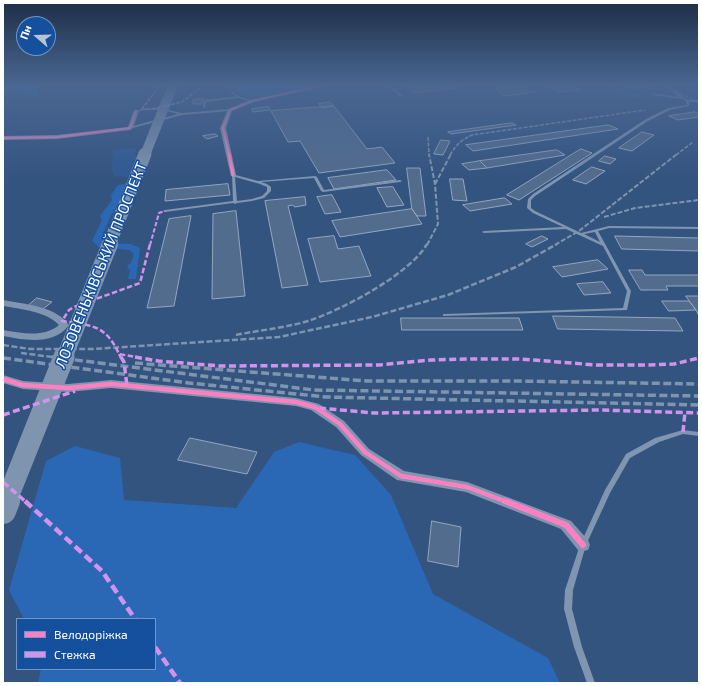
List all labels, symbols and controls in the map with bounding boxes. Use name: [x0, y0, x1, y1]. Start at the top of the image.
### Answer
north arrow: [16, 16, 56, 56]
text: Пн: [17, 23, 34, 41]
street label: ЛОЗОВЕНЬКІВСЬКИЙ ПРОСПЕКТ: [51, 159, 151, 371]
legend: [16, 618, 156, 670]
text: Велодоріжка: [54, 627, 128, 641]
text: Стежка: [54, 647, 96, 661]

